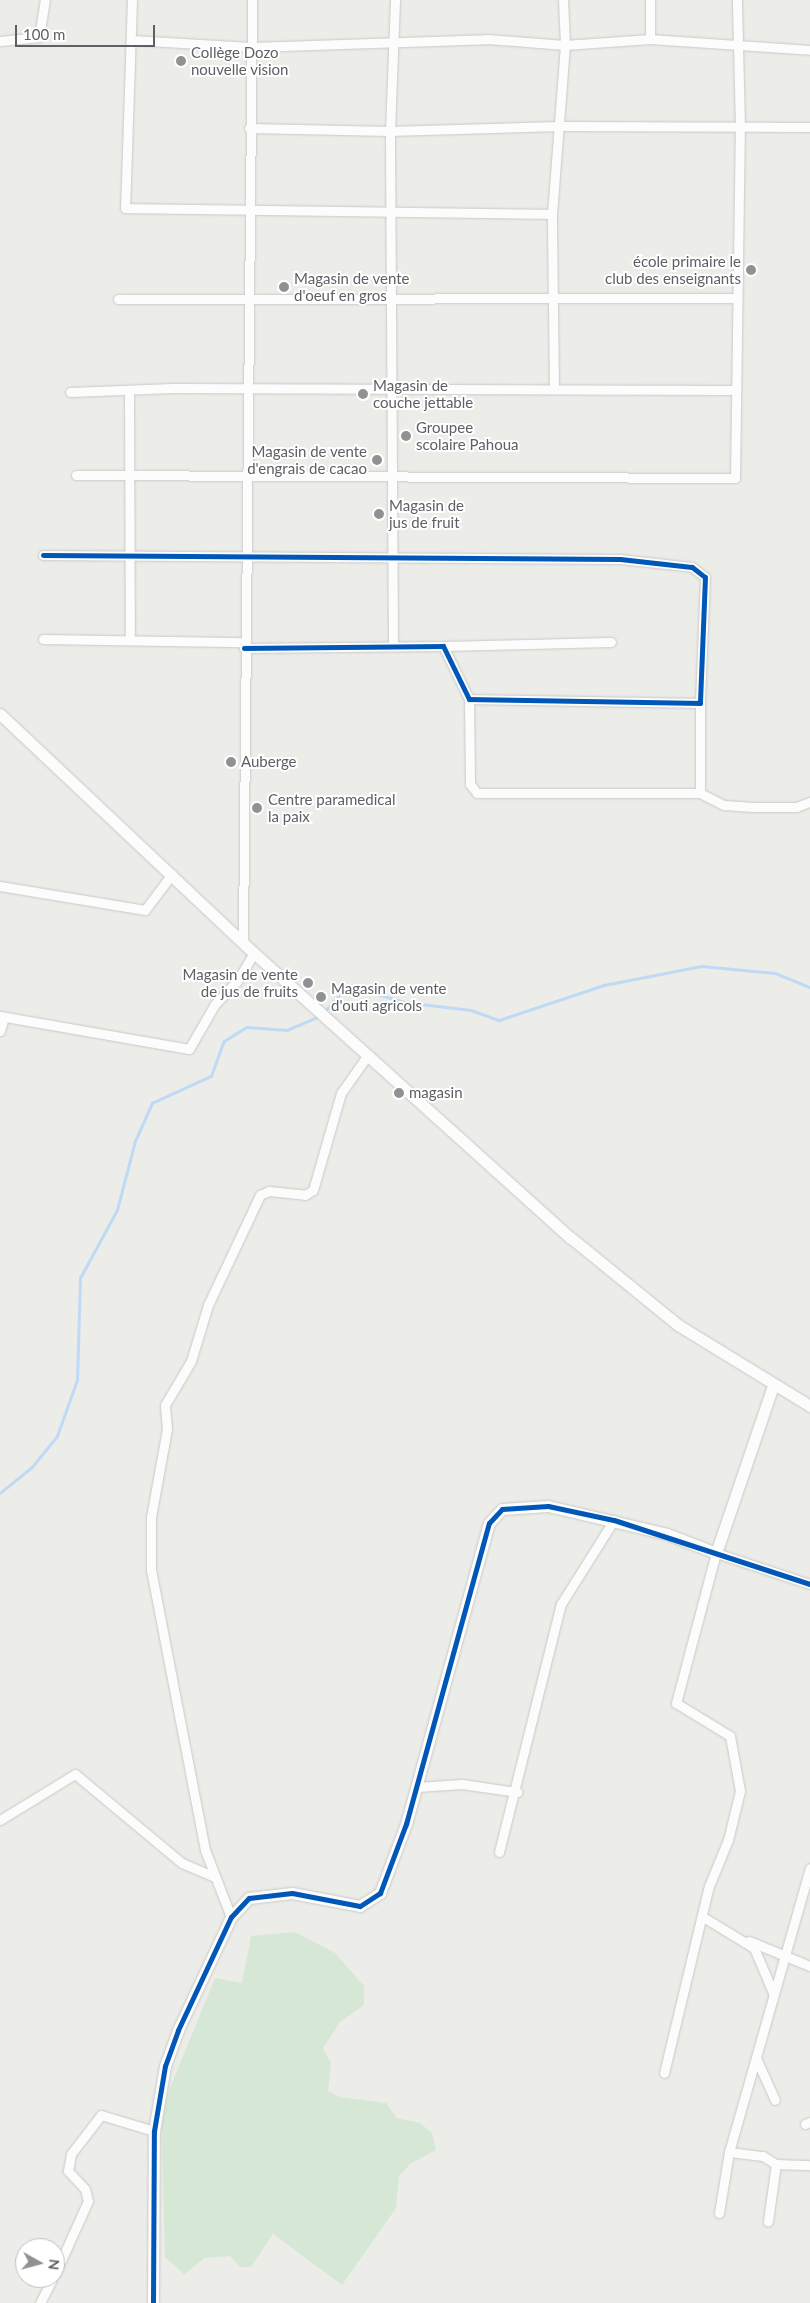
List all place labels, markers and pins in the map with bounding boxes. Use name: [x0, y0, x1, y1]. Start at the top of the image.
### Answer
place label: Collège Dozo nouvelle vision: [191, 43, 289, 78]
marker: Collège Dozo nouvelle vision: [175, 55, 187, 67]
place label: école primaire le club des enseignants: [605, 252, 741, 287]
marker: école primaire le club des enseignants: [745, 264, 757, 276]
place label: Magasin de vente d'oeuf en gros: [294, 269, 410, 304]
marker: Magasin de vente d'oeuf en gros: [278, 281, 290, 293]
place label: Magasin de couche jettable: [373, 376, 473, 411]
marker: Magasin de couche jettable: [357, 388, 369, 400]
place label: Groupee scolaire Pahoua: [416, 418, 518, 453]
marker: Groupee scolaire Pahoua: [400, 430, 412, 442]
place label: Magasin de vente d'engrais de cacao: [247, 442, 367, 477]
marker: Magasin de vente d'engrais de cacao: [371, 454, 383, 466]
place label: Magasin de jus de fruit: [389, 496, 464, 531]
marker: Magasin de jus de fruit: [373, 508, 385, 520]
place label: Auberge: [241, 753, 297, 771]
marker: Auberge: [225, 756, 237, 768]
place label: Centre paramedical la paix: [268, 790, 395, 825]
marker: Centre paramedical la paix: [250, 801, 264, 815]
place label: Magasin de vente de jus de fruits: [182, 965, 298, 1000]
marker: Magasin de vente de jus de fruits: [302, 977, 314, 989]
place label: Magasin de vente d'outi agricols: [331, 979, 447, 1014]
marker: Magasin de vente d'outi agricols: [315, 991, 327, 1003]
place label: magasin: [409, 1084, 463, 1102]
marker: magasin: [393, 1087, 405, 1099]

